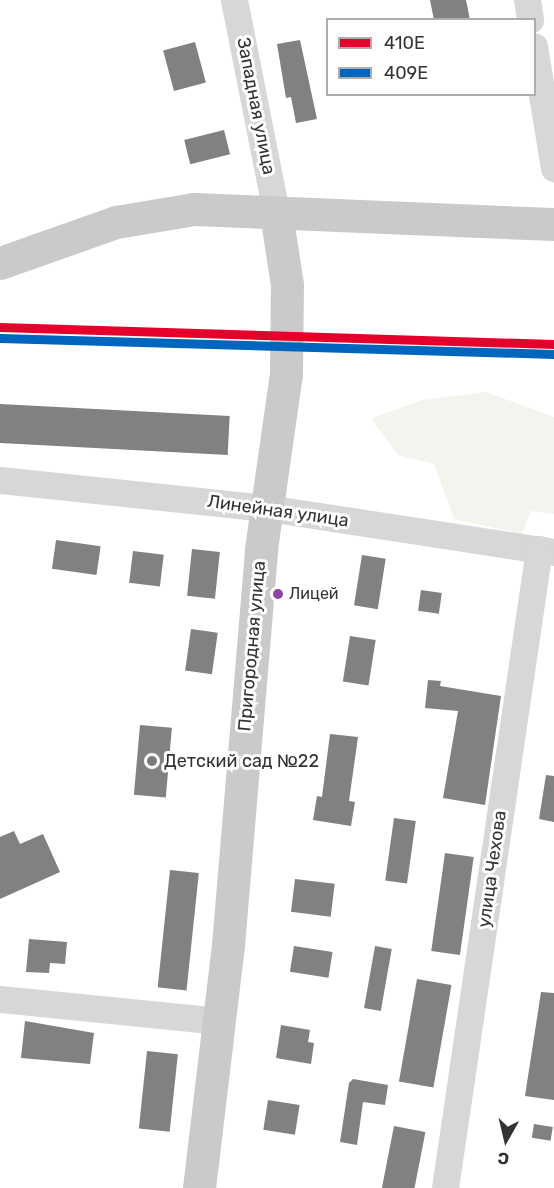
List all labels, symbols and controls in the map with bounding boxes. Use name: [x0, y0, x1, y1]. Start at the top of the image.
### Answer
legend: [326, 18, 536, 96]
text: 410E: [384, 32, 425, 54]
street label: Западная улица: [232, 36, 280, 176]
text: 409E: [384, 62, 428, 84]
street label: Линейная улица: [206, 490, 350, 532]
street label: Пригородная улица: [234, 560, 270, 732]
place label: Лицей: [289, 584, 339, 604]
marker: Лицей: [272, 588, 284, 600]
place label: Детский сад №22: [164, 750, 319, 772]
marker: Детский сад №22: [145, 754, 159, 768]
street label: улица Чехова: [473, 809, 511, 929]
north arrow: [476, 1110, 536, 1170]
text: С: [497, 1148, 510, 1169]

